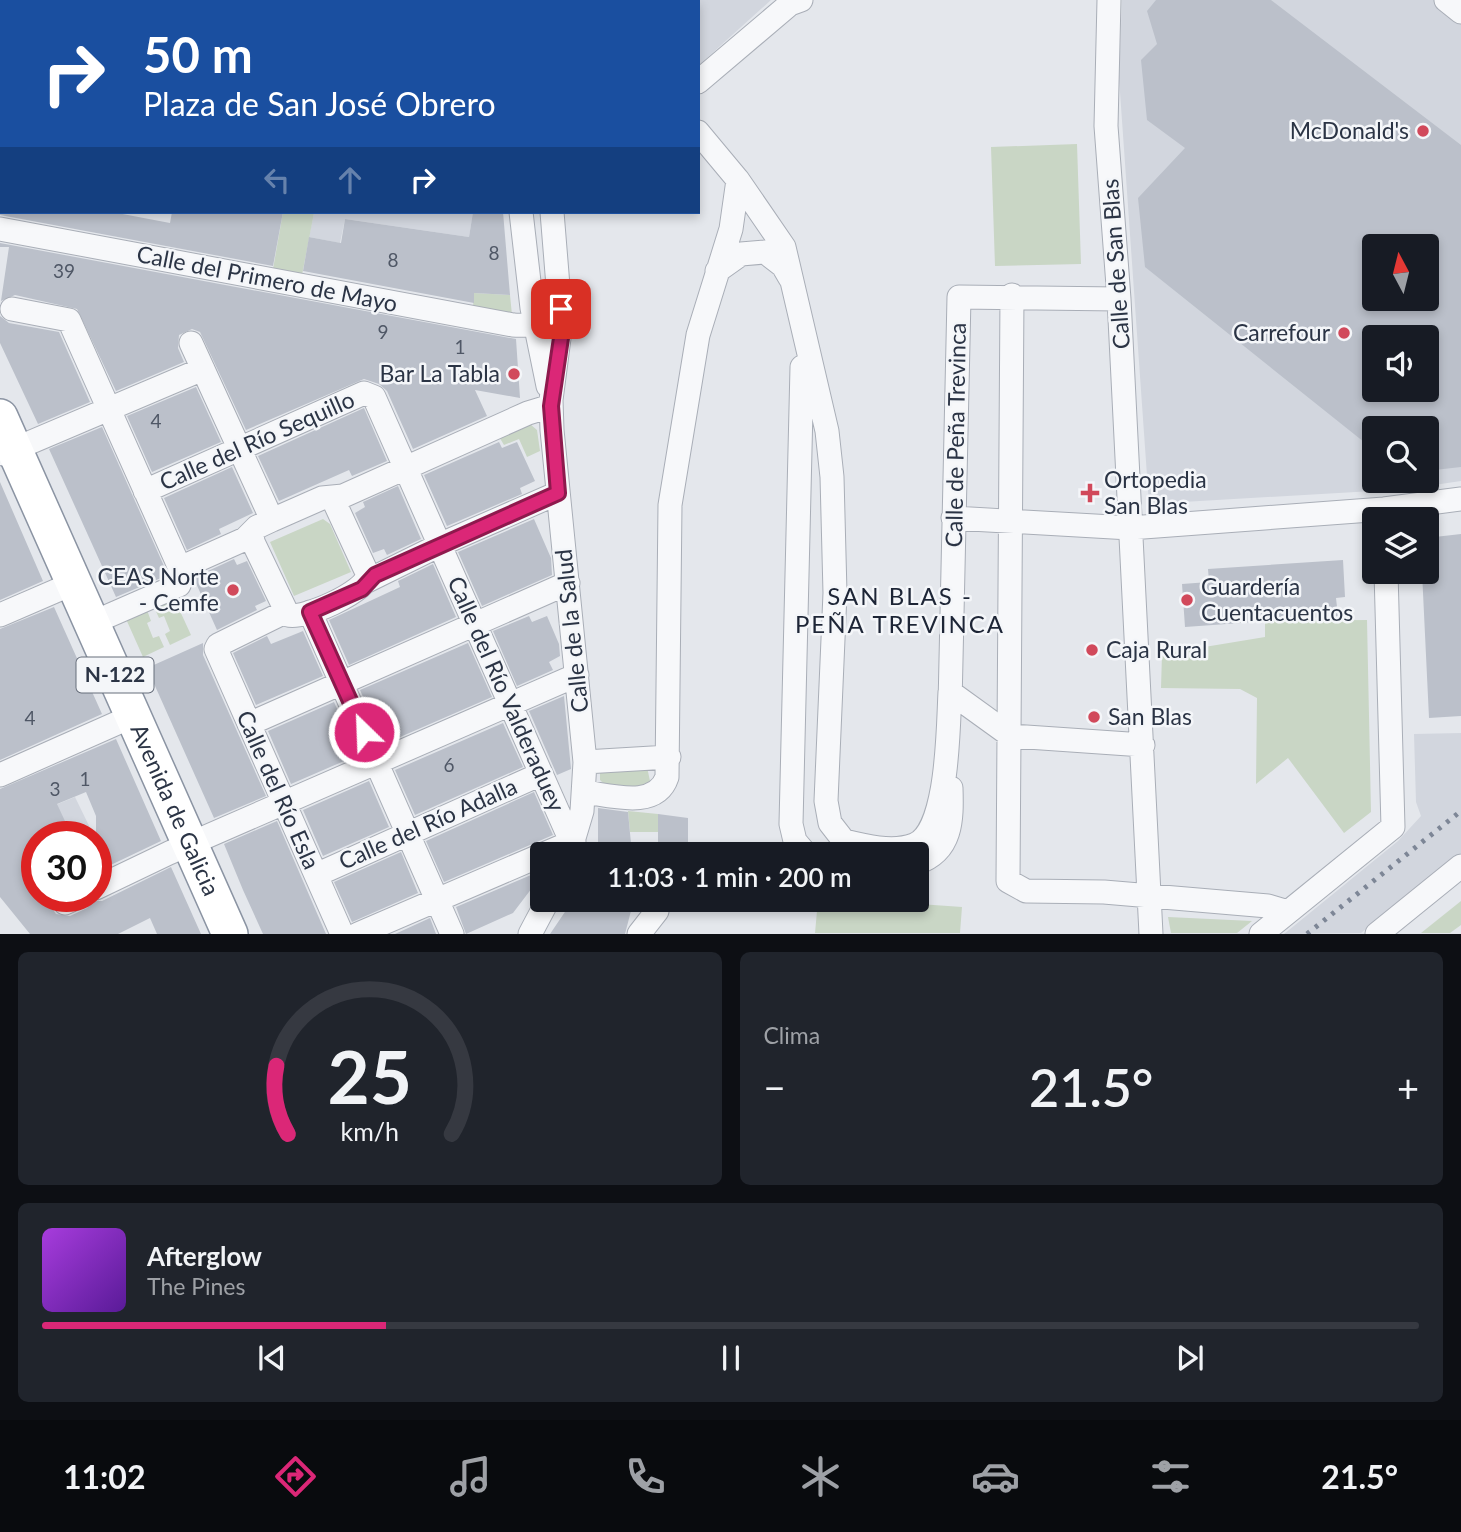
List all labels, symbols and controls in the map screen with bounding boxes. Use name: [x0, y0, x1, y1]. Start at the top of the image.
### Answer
text: 50 m: [143, 25, 253, 83]
icon: right: [28, 28, 119, 119]
text: Plaza de San José Obrero: [143, 84, 496, 123]
place label: McDonald's: [1290, 116, 1409, 144]
marker: McDonald's: [1415, 123, 1431, 139]
icon: left: [258, 161, 296, 199]
icon: ahead: [331, 161, 369, 199]
icon: right: [404, 161, 442, 199]
street label: Calle de San Blas: [1095, 178, 1135, 350]
north arrow: [1362, 234, 1438, 312]
map controls: [1362, 234, 1439, 584]
street label: Calle del Primero de Mayo: [134, 239, 400, 317]
house number: 8: [488, 241, 500, 264]
house number: 8: [387, 248, 399, 271]
house number: 39: [53, 259, 75, 282]
pin: [531, 279, 591, 339]
icon: arrive: [542, 290, 580, 328]
place label: Carrefour: [1233, 318, 1331, 346]
house number: 9: [377, 320, 389, 343]
street label: Calle de Peña Trevinca: [939, 322, 971, 548]
marker: Carrefour: [1336, 325, 1352, 341]
button: sound: [1362, 325, 1439, 402]
house number: 1: [454, 335, 466, 358]
place label: Bar La Tabla: [380, 359, 500, 387]
marker: Bar La Tabla: [506, 366, 522, 382]
street label: Calle del Río Sequillo: [155, 385, 358, 496]
house number: 4: [150, 409, 162, 432]
button: search: [1362, 416, 1439, 493]
place label: Ortopedia San Blas: [1104, 465, 1207, 519]
marker: Ortopedia San Blas: [1082, 485, 1098, 501]
button: layers: [1362, 507, 1439, 584]
street label: Calle de la Salud: [548, 548, 594, 714]
place label: CEAS Norte - Cemfe: [97, 562, 219, 616]
street label: Calle del Río Valderaduey: [442, 572, 572, 816]
place label: Guardería Cuentacuentos: [1201, 572, 1353, 626]
district label: SAN BLAS - PEÑA TREVINCA: [795, 581, 1005, 638]
marker: CEAS Norte - Cemfe: [225, 582, 241, 598]
marker: Guardería Cuentacuentos: [1179, 592, 1195, 608]
place label: Caja Rural: [1106, 635, 1207, 663]
marker: Caja Rural: [1084, 642, 1100, 658]
road number: N-122: [76, 658, 154, 692]
position arrow: [327, 695, 401, 769]
place label: San Blas: [1108, 702, 1192, 730]
house number: 4: [24, 706, 36, 729]
street label: Calle del Río Esla: [231, 706, 326, 873]
marker: San Blas: [1086, 709, 1102, 725]
street label: Avenida de Galicia: [125, 719, 226, 900]
house number: 6: [443, 753, 455, 776]
house number: 1: [79, 767, 91, 790]
street label: Calle del Río Adalla: [334, 771, 521, 875]
house number: 3: [49, 777, 61, 800]
speed limit sign: 30: [21, 821, 112, 912]
text: 11:03 · 1 min · 200 m: [607, 861, 852, 893]
text: Clima: [764, 1021, 820, 1049]
text: 25: [328, 1033, 412, 1121]
text: 21.5°: [1029, 1056, 1153, 1118]
text: −: [764, 1064, 786, 1110]
text: +: [1397, 1064, 1419, 1110]
text: km/h: [340, 1116, 399, 1146]
text: Afterglow: [147, 1240, 262, 1272]
text: The Pines: [147, 1272, 245, 1300]
icon: previous: [253, 1339, 291, 1377]
icon: pause: [712, 1339, 750, 1377]
icon: next: [1171, 1339, 1209, 1377]
icon: directions: [271, 1452, 320, 1501]
icon: music: [446, 1452, 495, 1501]
icon: phone: [621, 1452, 670, 1501]
icon: climate: [796, 1452, 845, 1501]
icon: car: [971, 1452, 1020, 1501]
icon: filters: [1146, 1452, 1195, 1501]
text: 11:02: [63, 1457, 145, 1496]
text: 21.5°: [1321, 1457, 1398, 1496]

